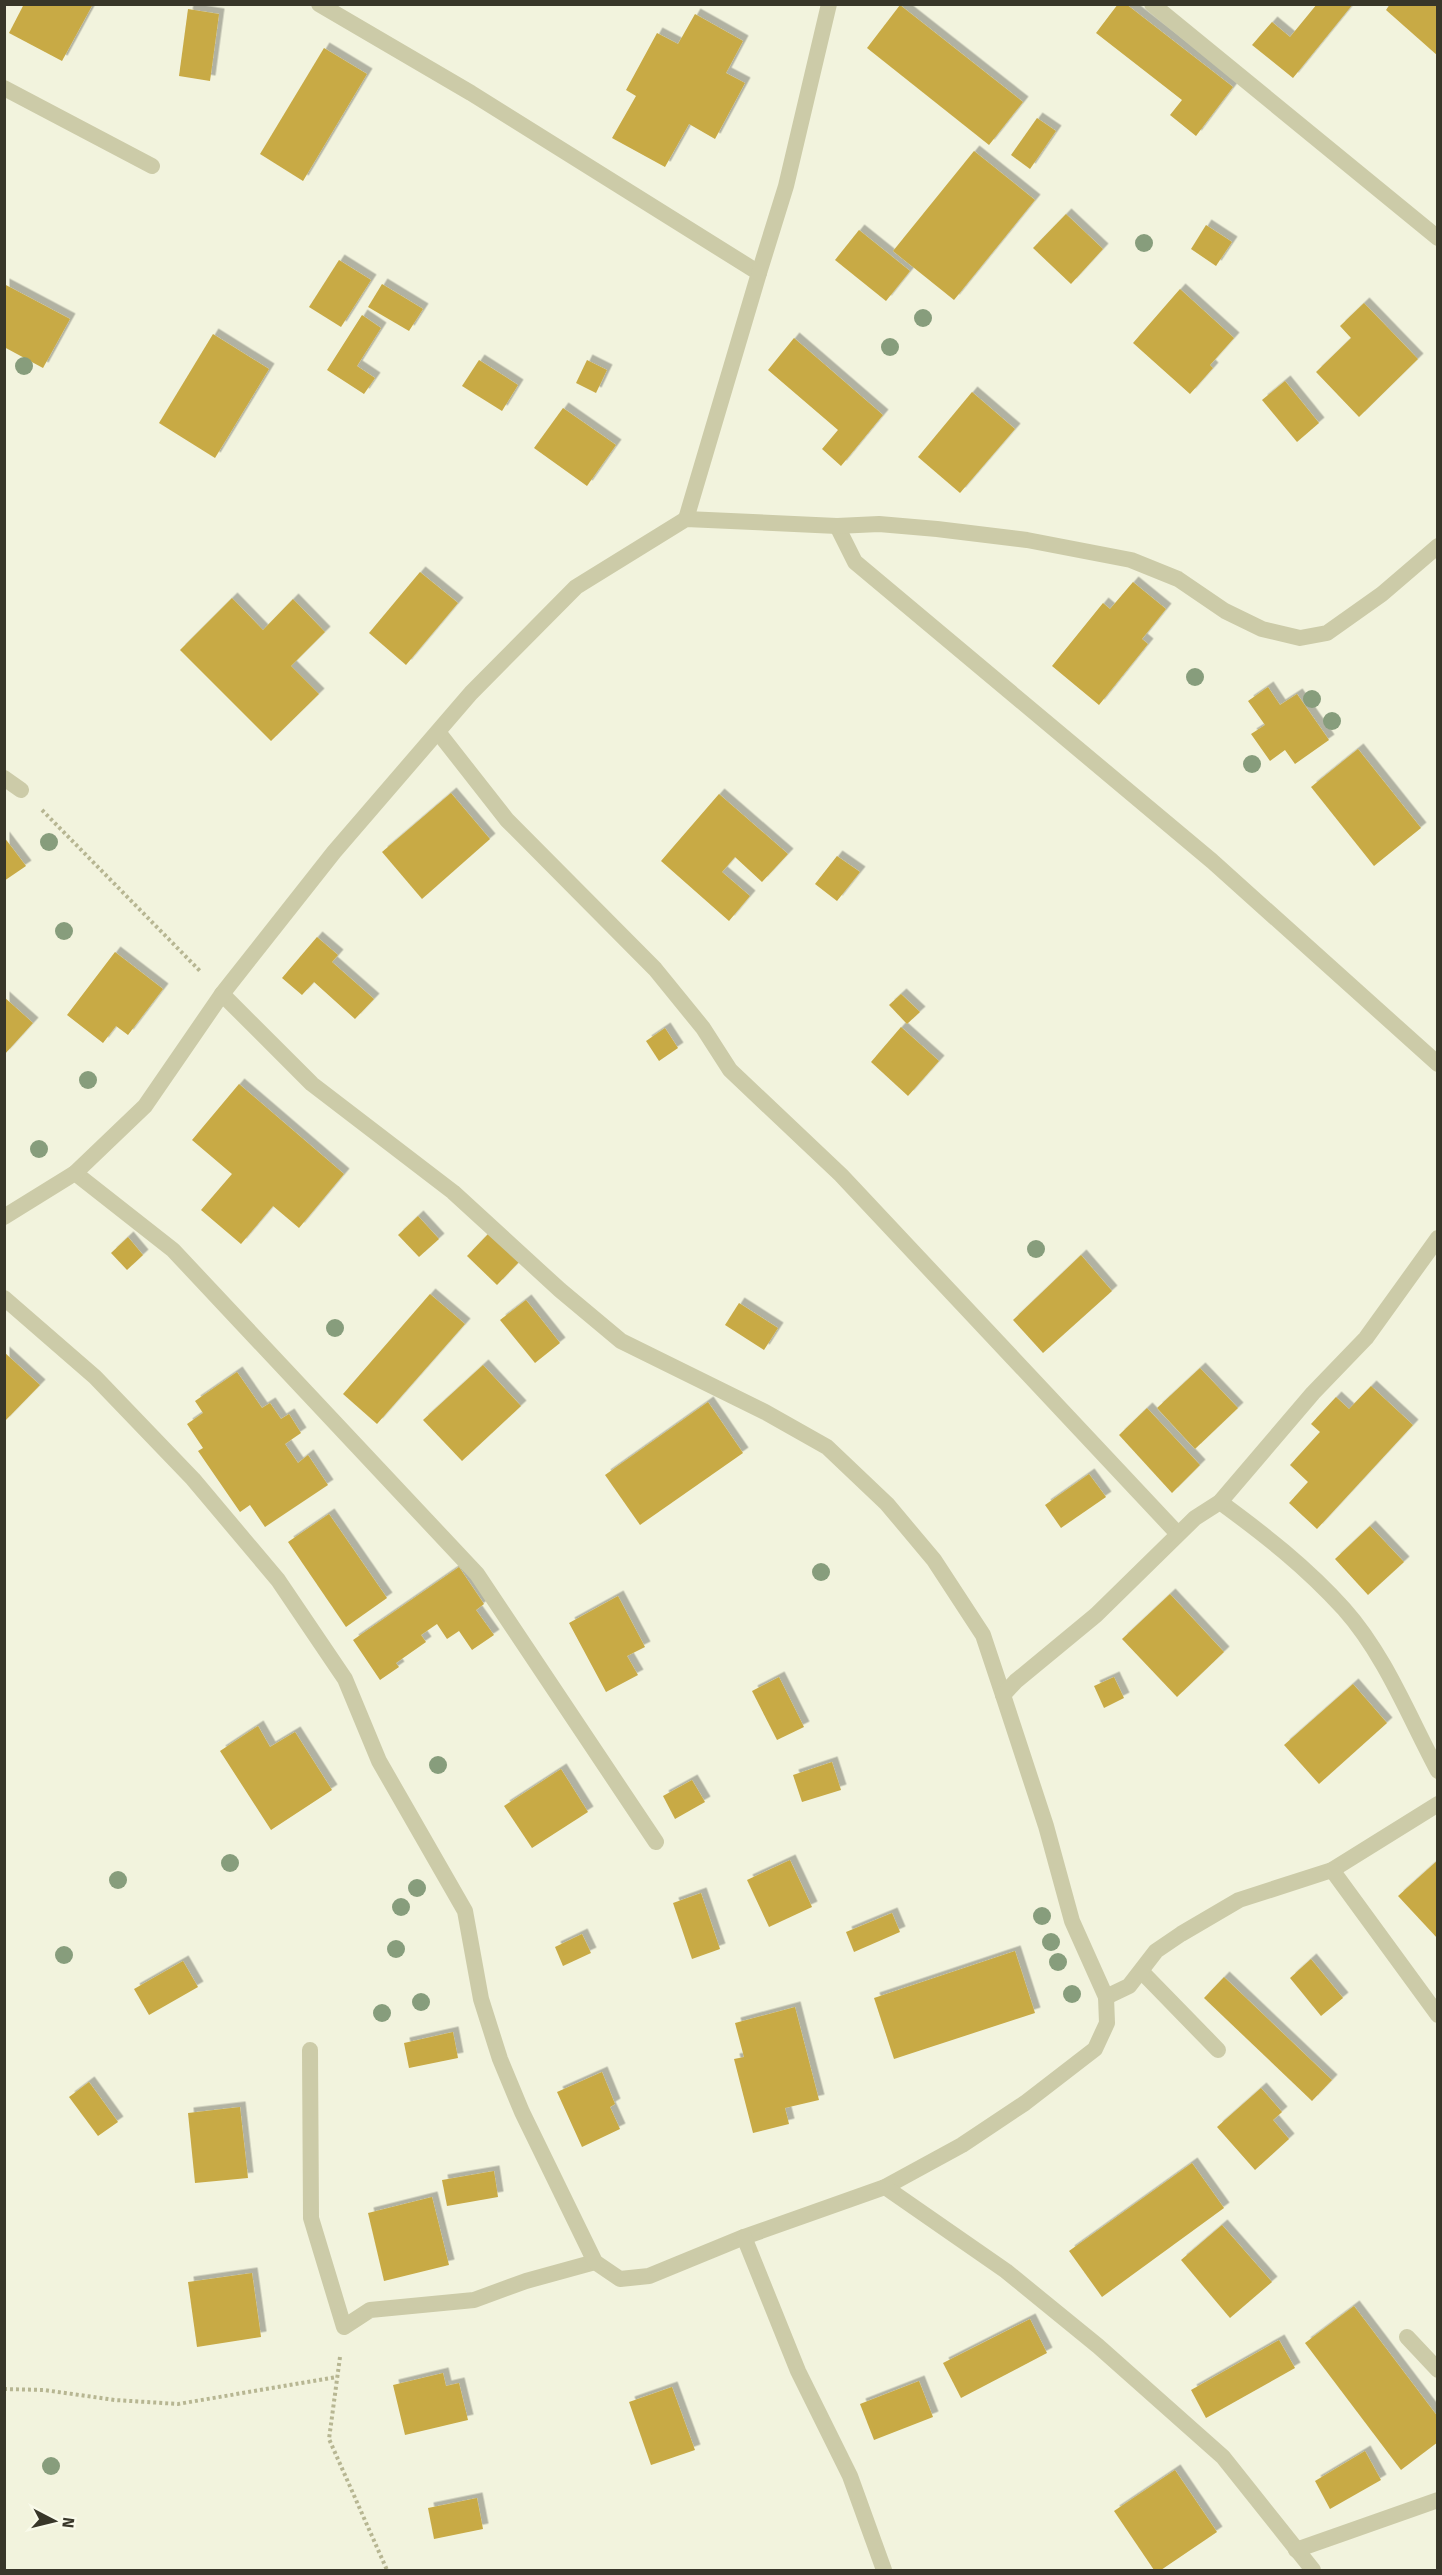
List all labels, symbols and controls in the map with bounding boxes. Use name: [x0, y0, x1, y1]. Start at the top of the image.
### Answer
north arrow: [24, 2491, 84, 2551]
text: N: [58, 2516, 78, 2529]

